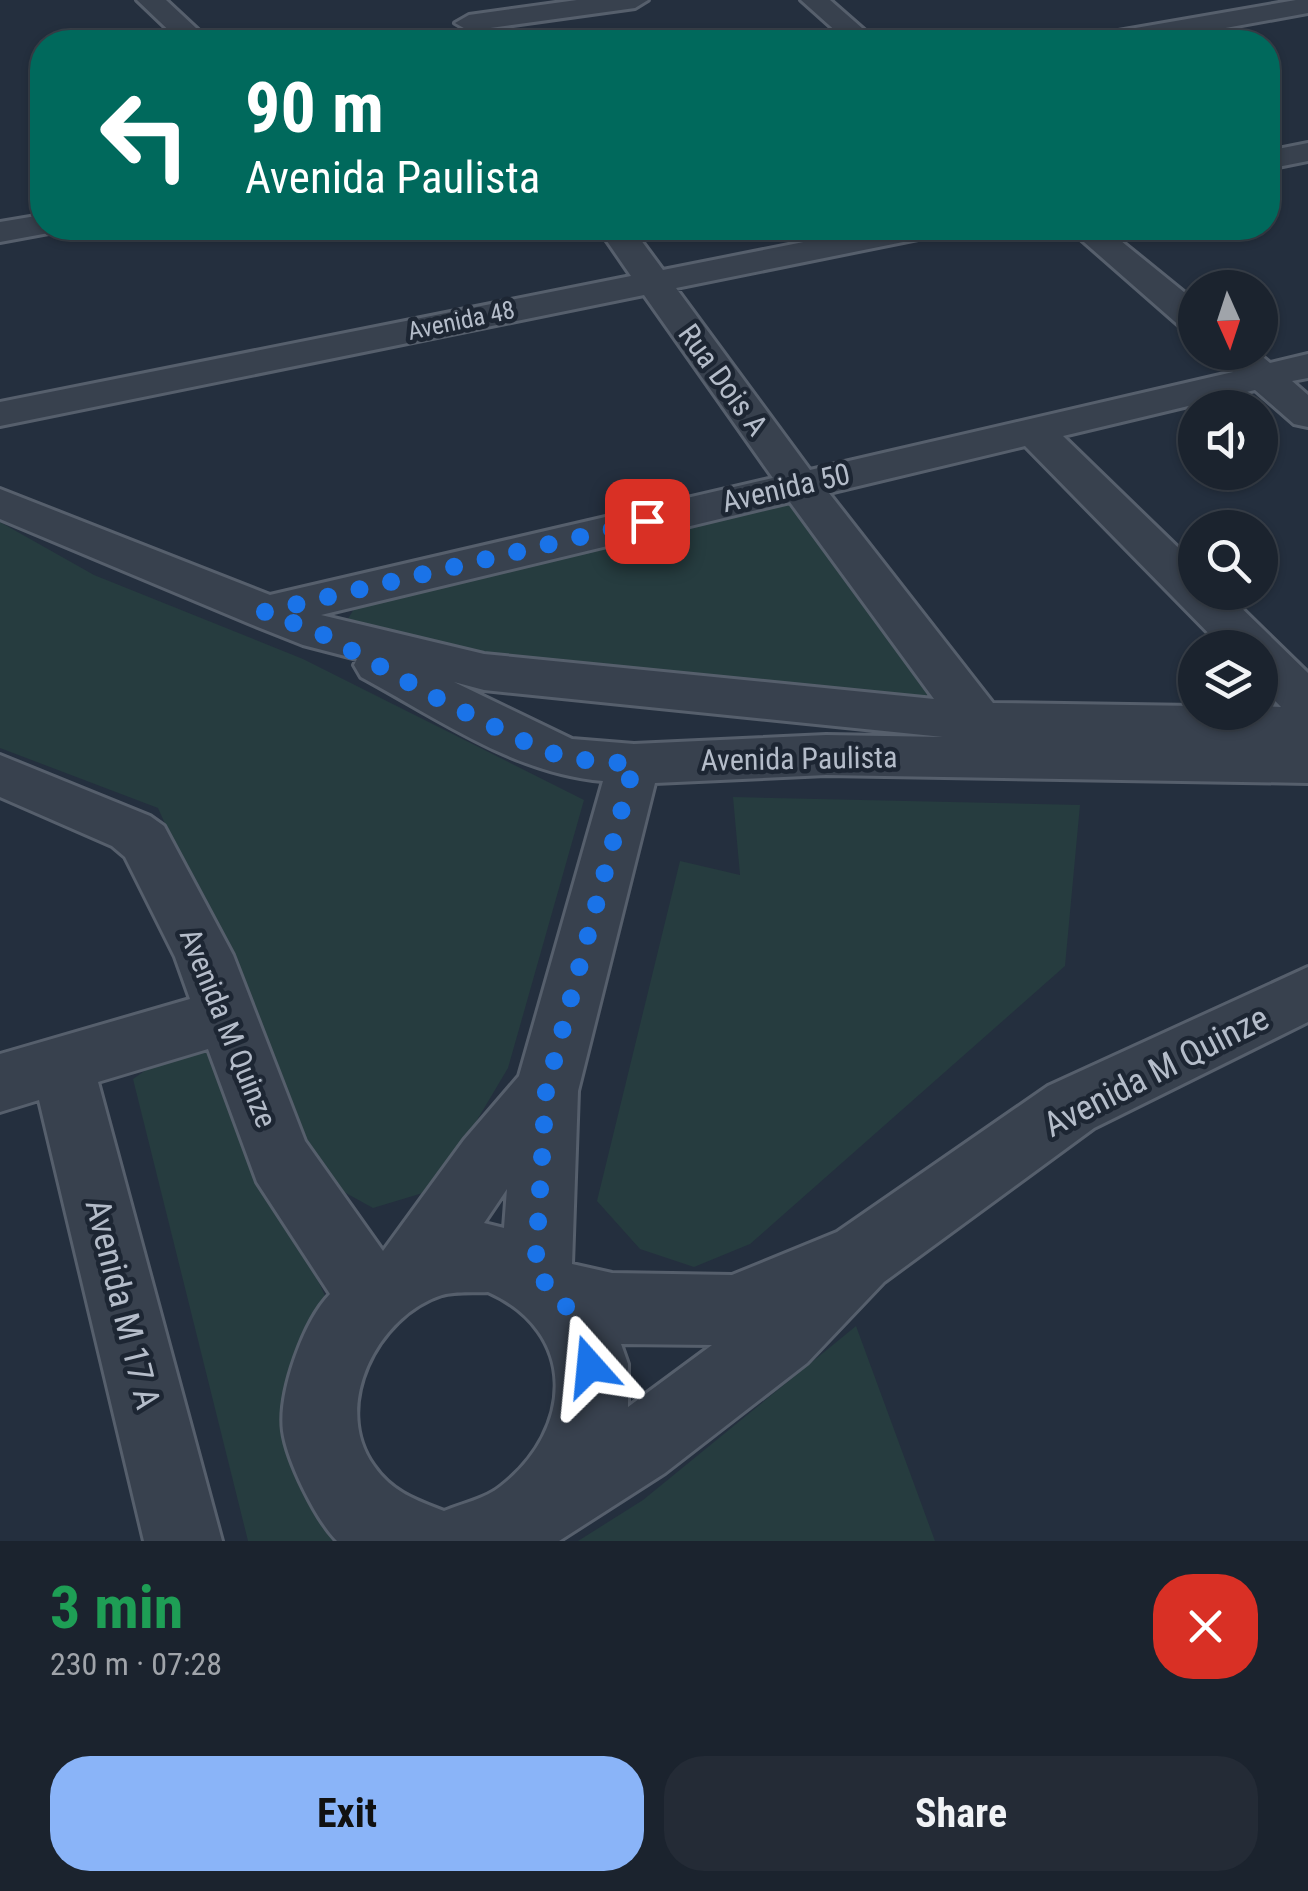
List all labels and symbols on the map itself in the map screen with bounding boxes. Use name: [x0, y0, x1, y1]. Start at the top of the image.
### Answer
north arrow: [1178, 270, 1278, 370]
street label: Avenida 48: [405, 295, 517, 346]
street label: Rua Dois A: [671, 317, 775, 442]
street label: Avenida 50: [718, 456, 853, 519]
pin: [605, 479, 690, 564]
street label: Avenida Paulista: [700, 739, 898, 778]
street label: Avenida M Quinze: [173, 923, 284, 1132]
street label: Avenida M Quinze: [1037, 997, 1275, 1146]
street label: Avenida M 17 A: [77, 1195, 168, 1413]
position arrow: [538, 1314, 642, 1418]

